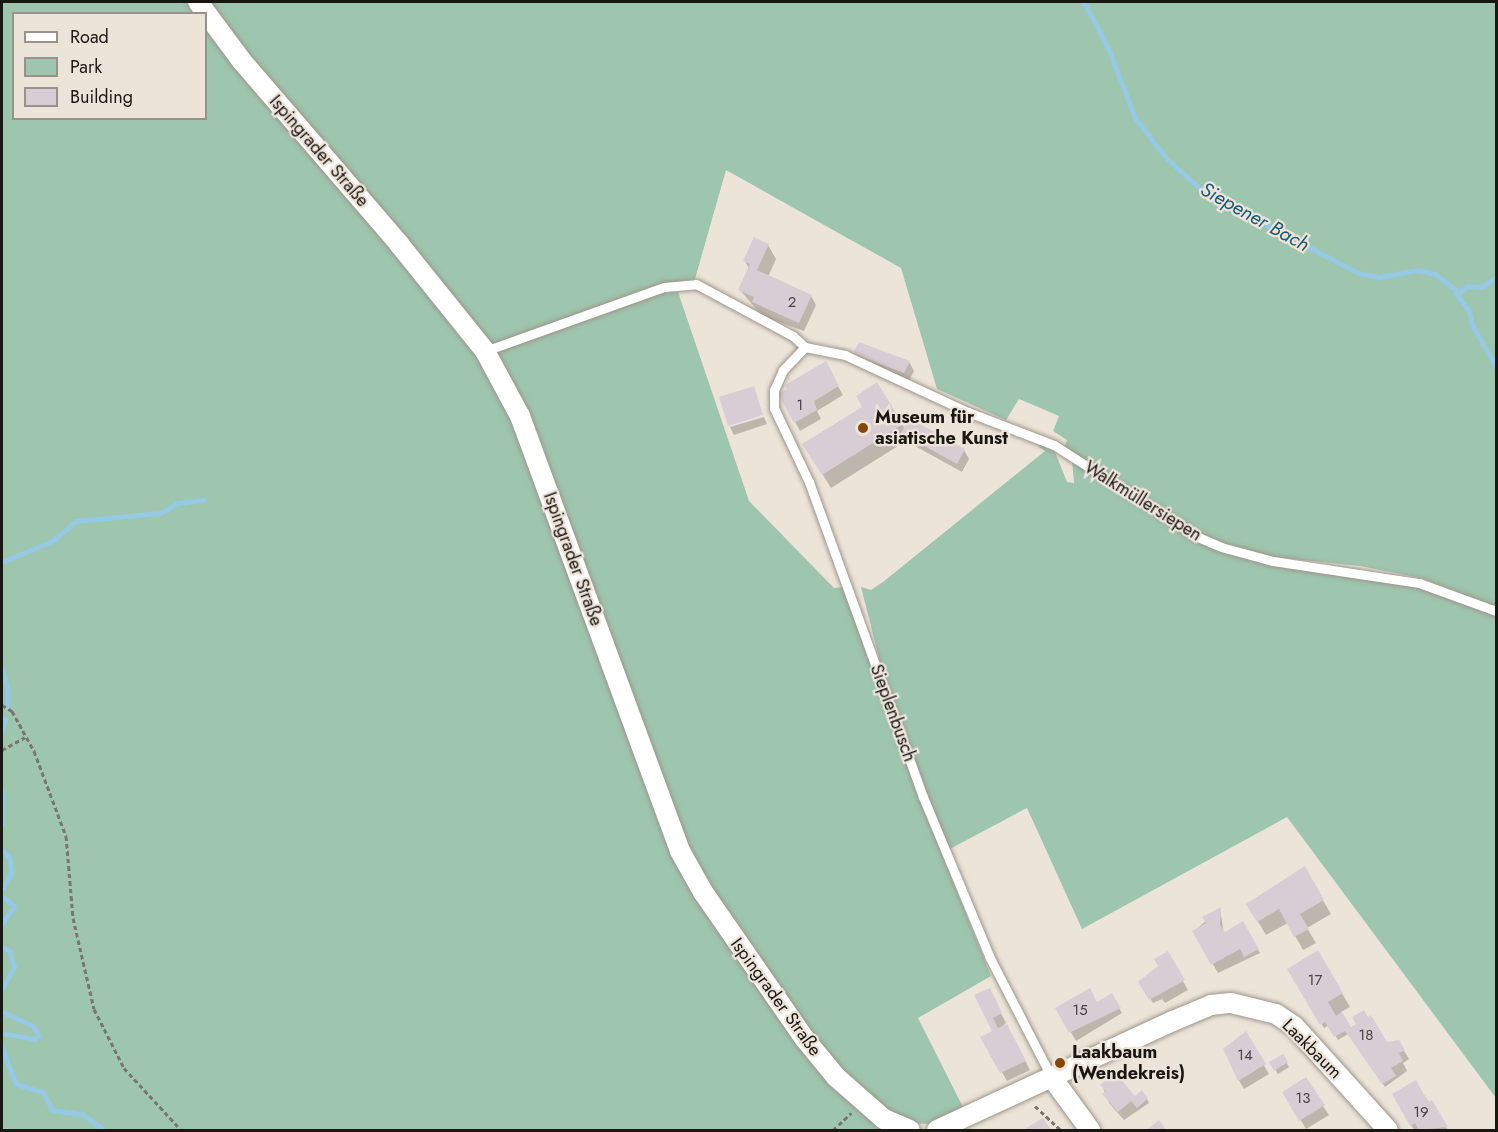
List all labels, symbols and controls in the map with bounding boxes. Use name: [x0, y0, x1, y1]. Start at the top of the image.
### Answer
legend: [12, 12, 207, 120]
text: Road: [70, 24, 109, 50]
text: Park: [70, 54, 102, 80]
text: Building: [70, 84, 133, 110]
street label: Ispingrader Straße: [265, 91, 373, 211]
water label: Siepener Bach: [1196, 177, 1314, 257]
house number: 2: [788, 294, 796, 312]
house number: 1: [797, 397, 803, 415]
place label: Museum für asiatische Kunst: [875, 407, 1008, 450]
marker: Museum für asiatische Kunst: [856, 421, 870, 435]
street label: Walkmüllersiepen: [1080, 456, 1206, 546]
street label: Ispingrader Straße: [539, 489, 607, 629]
street label: Sieplenbusch: [865, 661, 921, 765]
street label: Ispingrader Straße: [726, 934, 826, 1060]
house number: 17: [1308, 972, 1322, 990]
house number: 15: [1072, 1002, 1088, 1020]
street label: Laakbaum: [1278, 1015, 1346, 1083]
house number: 18: [1359, 1027, 1373, 1045]
place label: Laakbaum (Wendekreis): [1072, 1042, 1185, 1084]
house number: 14: [1237, 1047, 1253, 1065]
marker: Laakbaum (Wendekreis): [1053, 1056, 1067, 1070]
house number: 13: [1296, 1090, 1310, 1108]
house number: 19: [1413, 1104, 1429, 1122]

